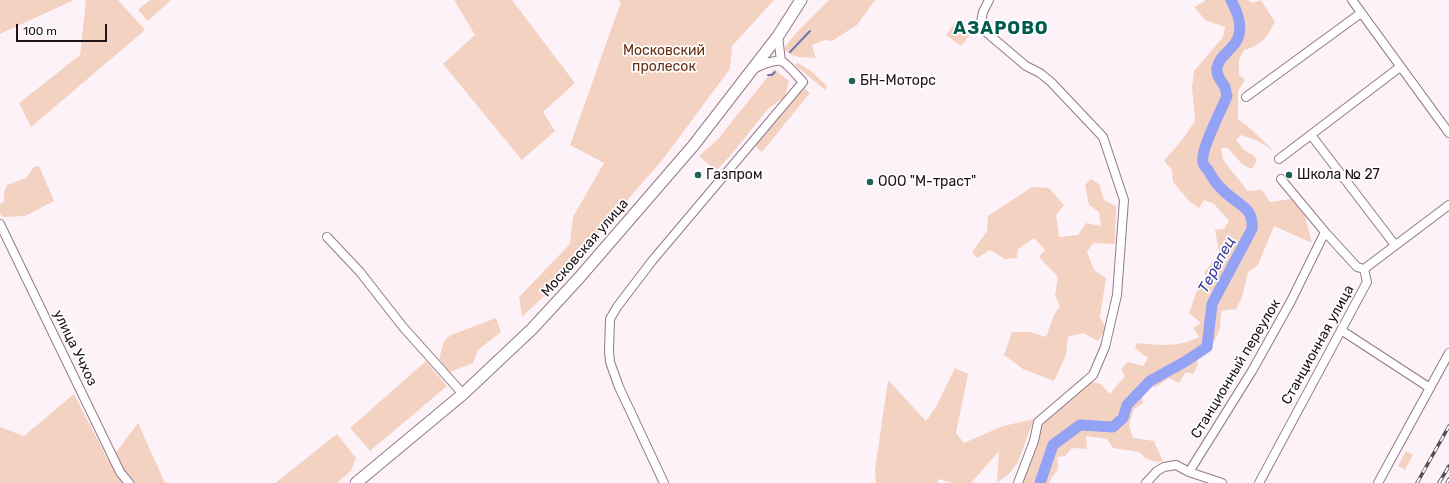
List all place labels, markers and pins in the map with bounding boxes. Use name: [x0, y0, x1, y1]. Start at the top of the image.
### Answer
place label: БН-Моторс: [860, 73, 936, 89]
marker: БН-Моторс: [847, 76, 857, 86]
place label: Газпром: [706, 167, 762, 183]
place label: Школа № 27: [1297, 167, 1380, 183]
marker: Газпром: [693, 170, 703, 180]
marker: Школа № 27: [1284, 170, 1294, 180]
place label: ООО "М-траст": [878, 174, 976, 190]
marker: ООО "М-траст": [865, 177, 875, 187]

